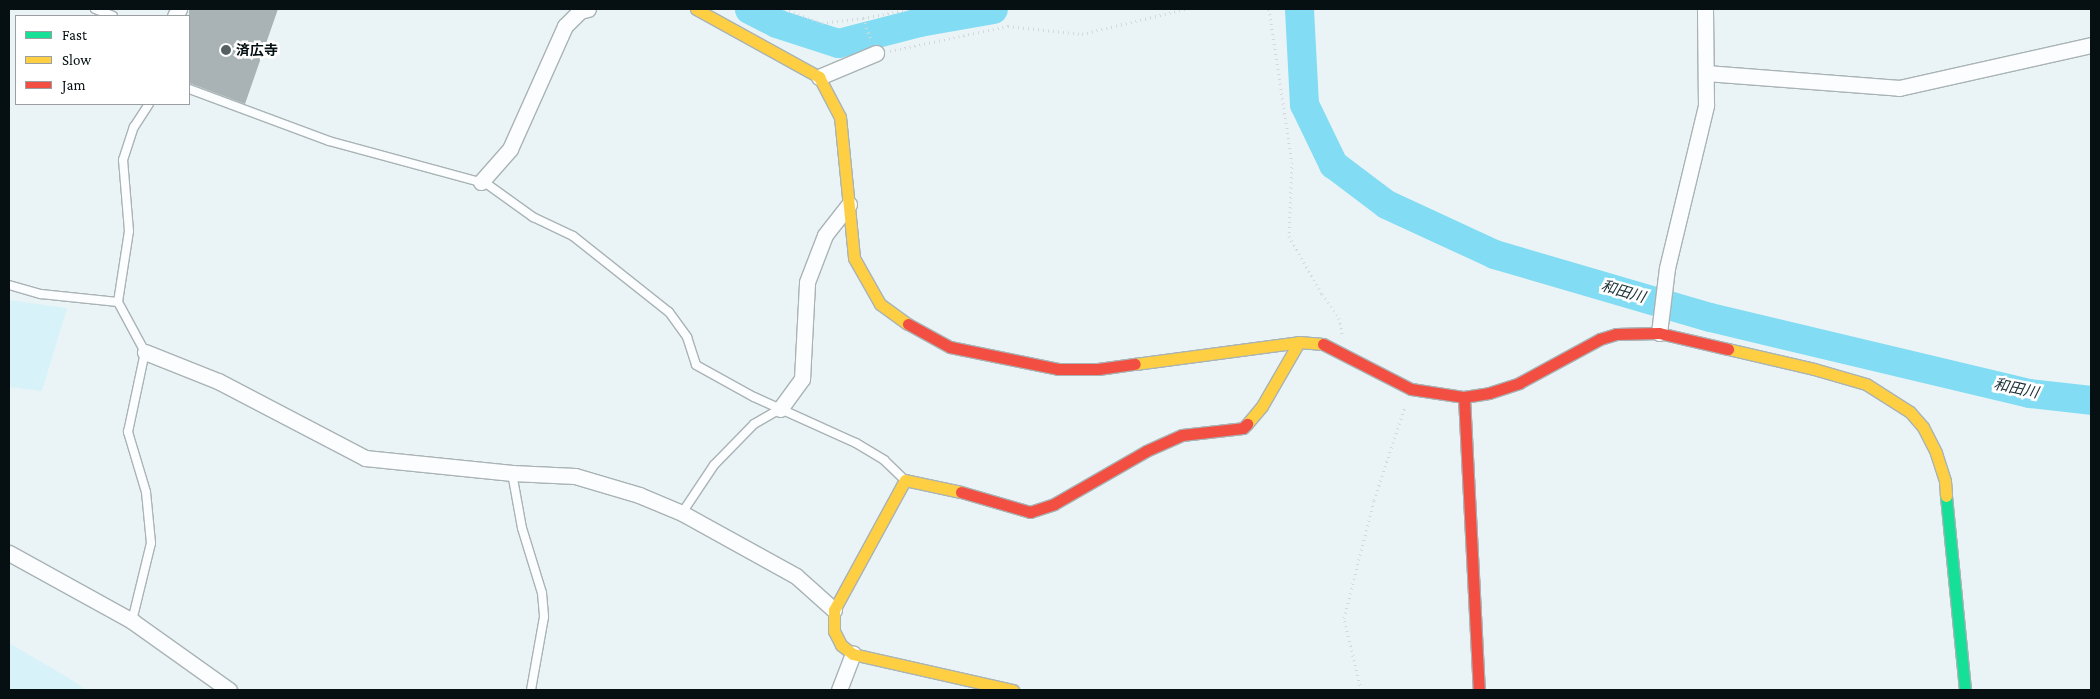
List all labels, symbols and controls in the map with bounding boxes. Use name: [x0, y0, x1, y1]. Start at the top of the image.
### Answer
legend: [15, 15, 190, 105]
text: Fast: [62, 27, 87, 43]
place label: 済広寺: [236, 42, 278, 58]
marker: 済広寺: [220, 44, 232, 56]
text: Slow: [62, 52, 91, 68]
text: Jam: [62, 77, 85, 93]
water label: 和田川: [1599, 277, 1647, 307]
water label: 和田川: [1992, 376, 2040, 402]

